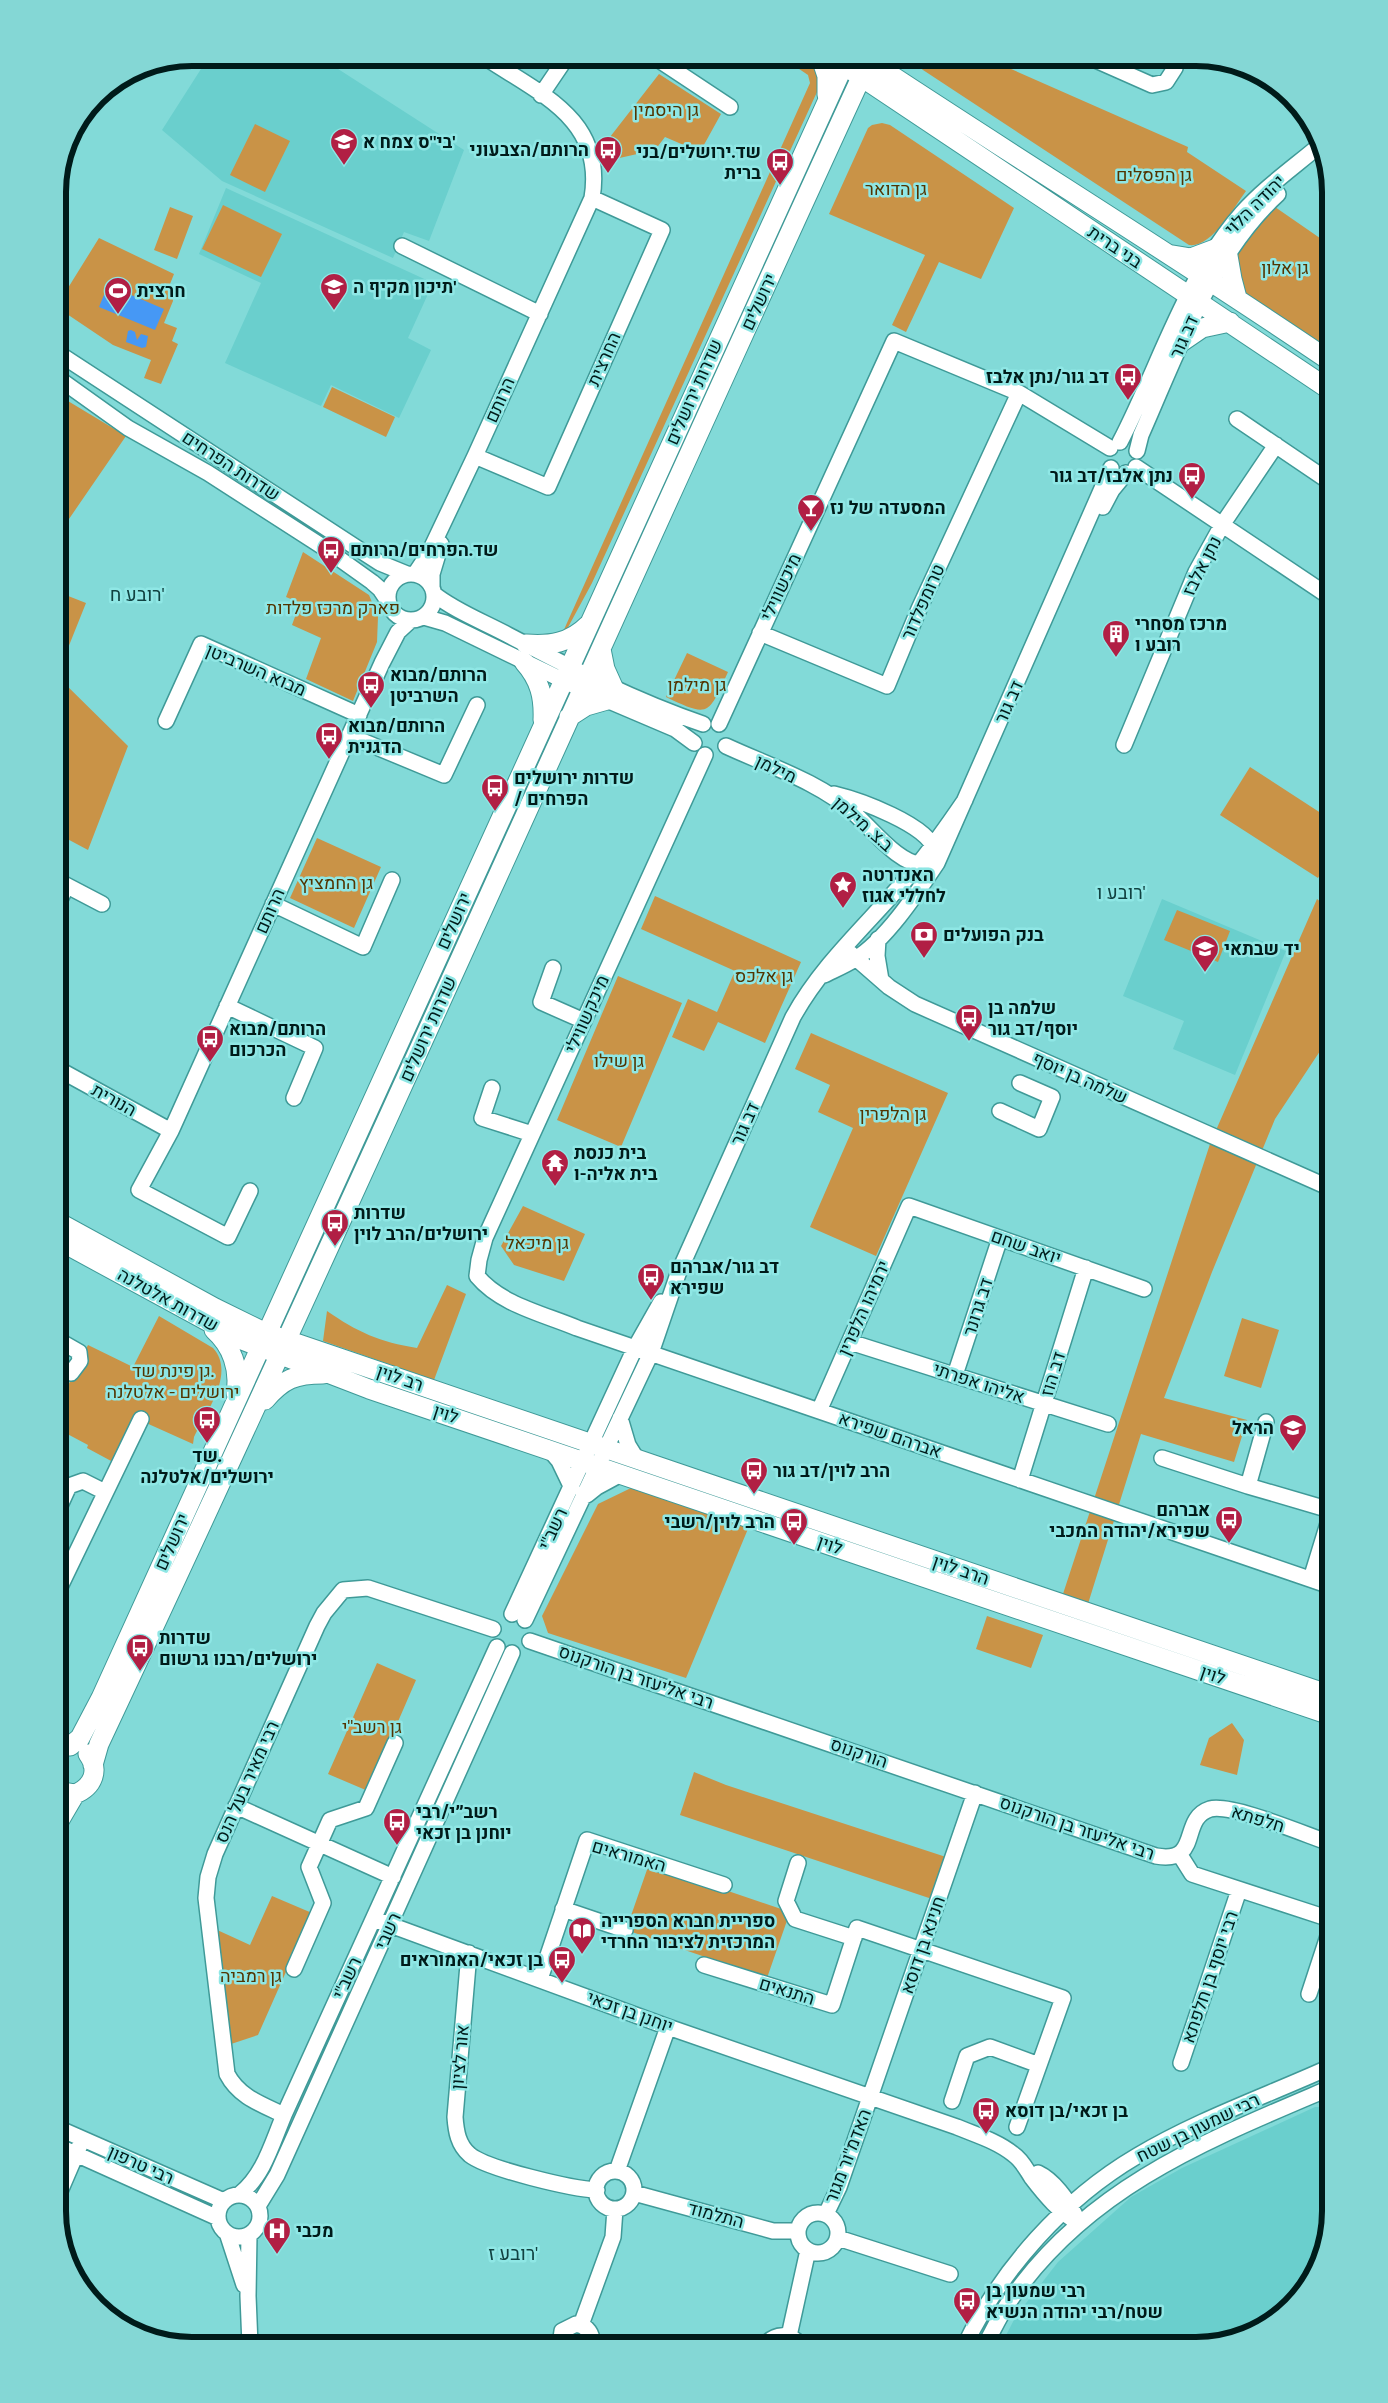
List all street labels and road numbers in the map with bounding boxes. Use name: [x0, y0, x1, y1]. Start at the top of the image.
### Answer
street label: יהודה הלוי: [1220, 170, 1290, 240]
street label: בני ברית: [1084, 221, 1147, 273]
street label: ירושלים: [736, 270, 782, 334]
street label: דב גור: [1165, 312, 1203, 362]
street label: החרצית: [582, 329, 626, 389]
street label: שדרות ירושלים: [661, 336, 727, 448]
street label: הרותם: [480, 374, 520, 426]
street label: שדרות הפרחים: [178, 426, 284, 506]
street label: נתן אלבז: [1178, 533, 1226, 599]
street label: מיכשווילי: [756, 550, 806, 624]
street label: טרומפלדור: [897, 561, 949, 643]
street label: מבוא השרביטן: [202, 639, 310, 701]
street label: דב גור: [990, 677, 1028, 727]
street label: מילמן: [752, 750, 800, 788]
street label: ב.צ. מילמן: [828, 792, 898, 856]
street label: הרותם: [250, 885, 290, 937]
street label: ירושלים: [432, 889, 476, 953]
street label: מיכקשווילי: [560, 972, 614, 1056]
street label: שדרות ירושלים: [395, 973, 461, 1085]
street label: שלמה בן יוסף: [1029, 1047, 1131, 1109]
street label: הנורית: [88, 1079, 140, 1121]
street label: דב גור: [726, 1099, 764, 1149]
street label: יואב שחם: [988, 1225, 1064, 1269]
street label: ירמיהו הלפרין: [833, 1257, 895, 1359]
street label: שדרות אלטלנה: [114, 1263, 222, 1337]
street label: דב גרונר: [958, 1275, 998, 1339]
street label: דב הוז: [1036, 1349, 1070, 1399]
street label: אליהו אפרתי: [931, 1358, 1027, 1408]
street label: רב לוין: [374, 1360, 426, 1396]
street label: לוין: [431, 1400, 461, 1428]
street label: אברהם שפירא: [836, 1407, 944, 1463]
street label: רשב"י: [534, 1505, 572, 1553]
street label: ירושלים: [150, 1510, 194, 1574]
street label: לוין: [815, 1531, 845, 1559]
street label: הרב לוין: [930, 1550, 992, 1590]
street label: רבי אליעזר בן הורקנוס: [556, 1640, 716, 1714]
street label: לוין: [1198, 1661, 1228, 1689]
street label: רבי מאיר בעל הנס: [210, 1717, 284, 1847]
street label: הורקנוס: [827, 1733, 891, 1773]
street label: רבי אליעזר בן הורקנוס: [997, 1791, 1157, 1865]
street label: חלפתא: [1229, 1801, 1287, 1837]
street label: האמוראים: [589, 1835, 669, 1877]
street label: חנינא בן דוסא: [896, 1893, 950, 1997]
street label: רבי יוסף בן חלפתא: [1177, 1908, 1243, 2046]
street label: רשבי: [370, 1909, 406, 1953]
street label: רשב"י: [328, 1954, 366, 2002]
street label: התנאים: [757, 1972, 817, 2010]
street label: יוחנן בן זכאי: [584, 1986, 676, 2038]
street label: אור לציון: [446, 2024, 474, 2090]
street label: רבי שמעון בן שטח: [1133, 2089, 1263, 2167]
street label: האדמ"ור מגור: [820, 2106, 876, 2206]
street label: רבי טרפון: [105, 2141, 177, 2189]
street label: התלמוד: [686, 2197, 746, 2233]

